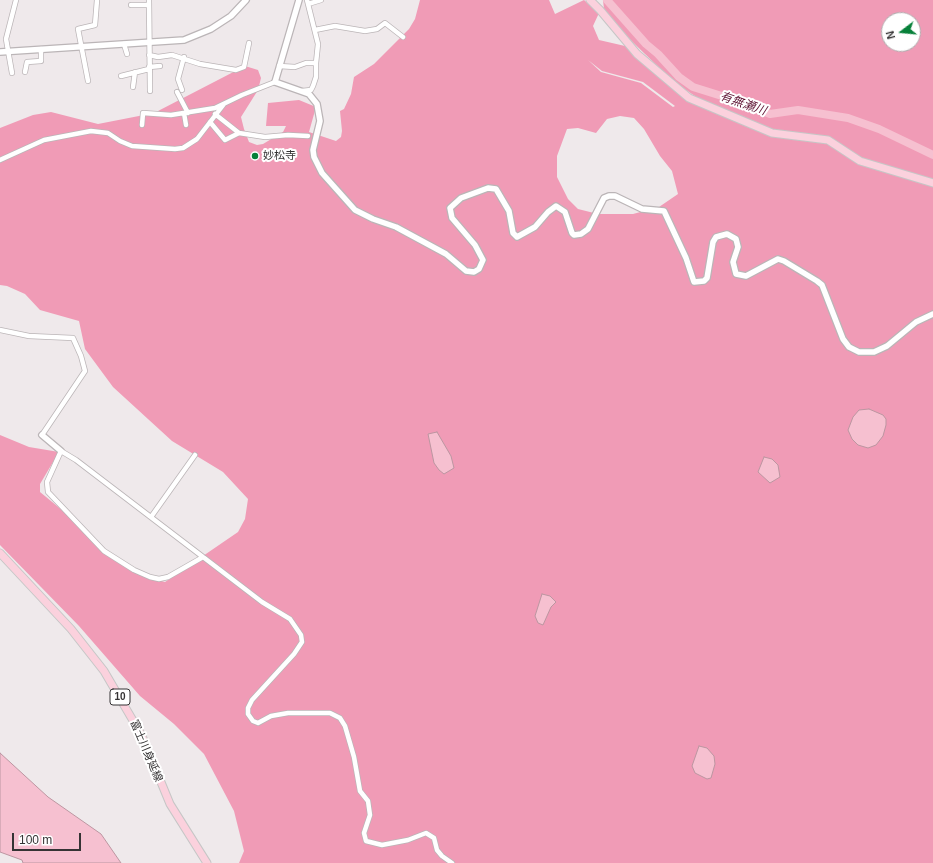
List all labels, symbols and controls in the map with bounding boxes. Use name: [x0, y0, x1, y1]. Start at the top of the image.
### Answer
north arrow: [881, 12, 921, 52]
text: N: [884, 30, 897, 41]
water label: 有無瀬川: [718, 89, 768, 119]
place label: 妙松寺: [263, 149, 296, 163]
marker: 妙松寺: [250, 151, 260, 161]
road number: 10: [110, 689, 130, 705]
street label: 富士川身延線: [127, 718, 165, 784]
scale bar: [14, 825, 83, 851]
text: 100 m: [19, 833, 52, 847]

